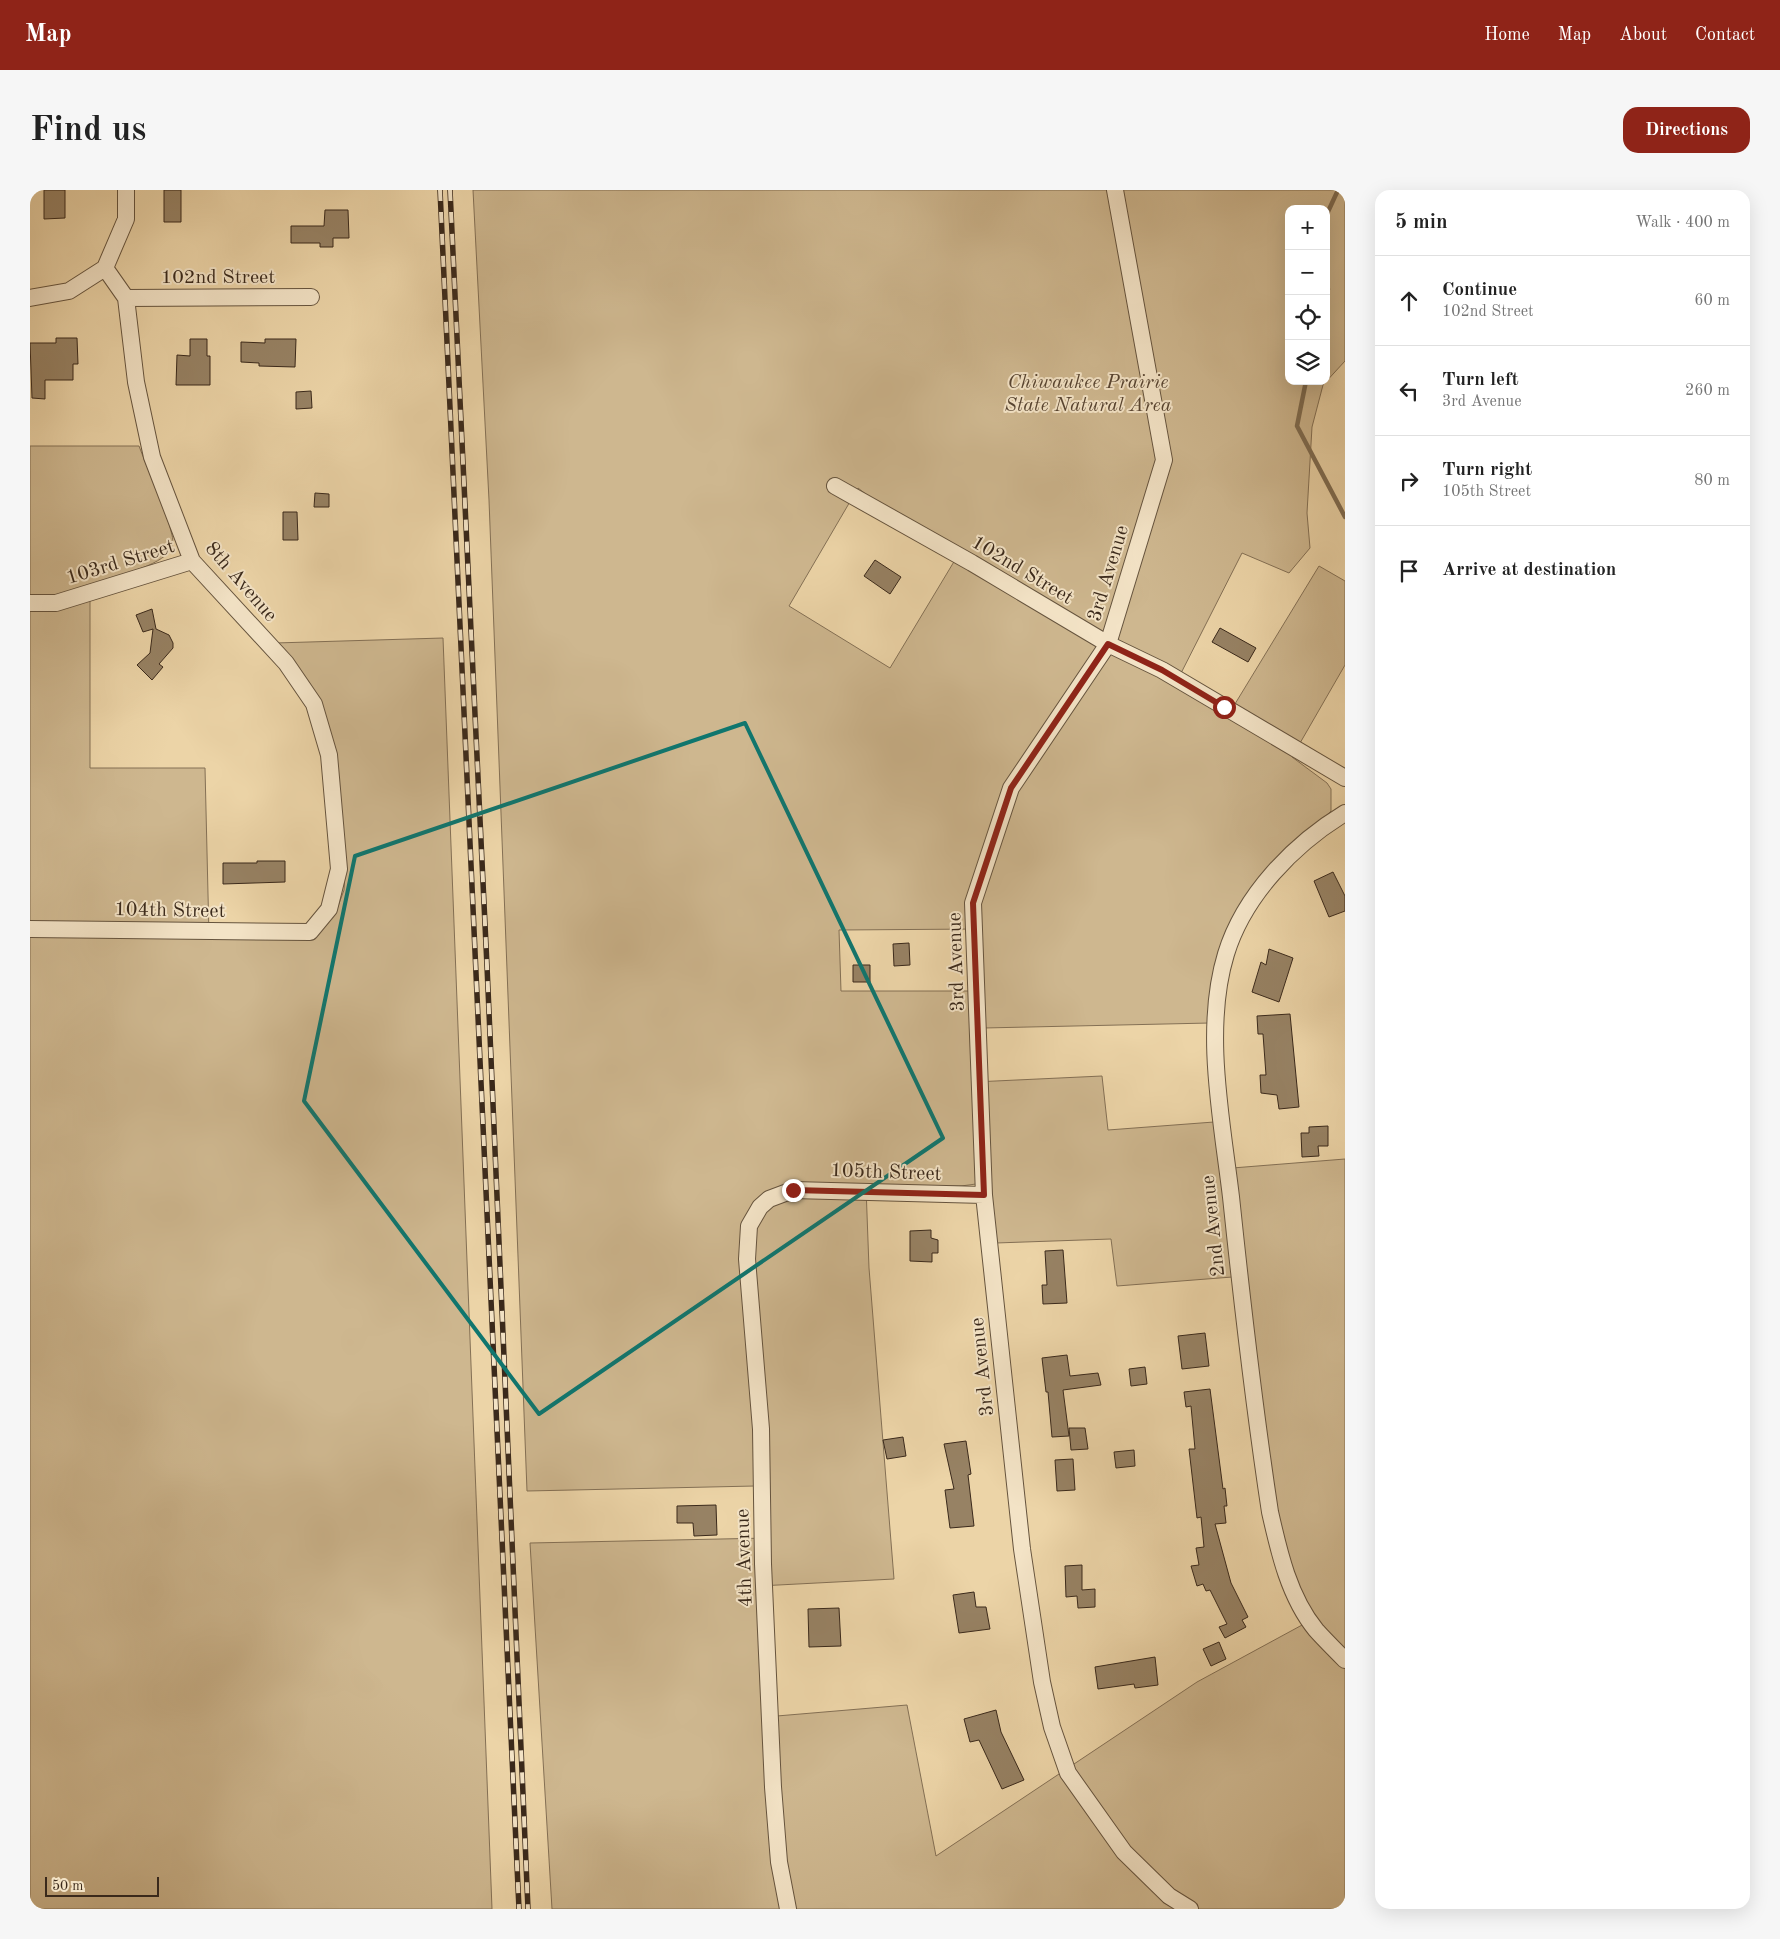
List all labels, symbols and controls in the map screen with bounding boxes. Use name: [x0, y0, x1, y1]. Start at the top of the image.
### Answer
text: Map: [25, 23, 72, 47]
text: Home: [1484, 26, 1530, 44]
text: Map: [1558, 26, 1591, 44]
text: About: [1619, 26, 1667, 44]
text: Contact: [1695, 26, 1755, 44]
button: Directions: [1623, 107, 1750, 153]
text: Find us: [30, 113, 146, 148]
map controls: [1285, 205, 1330, 385]
button: +: [1285, 205, 1330, 250]
text: 5 min: [1395, 212, 1448, 233]
text: Walk · 400 m: [1635, 215, 1730, 231]
button: −: [1285, 250, 1330, 295]
street label: 102nd Street: [161, 268, 275, 288]
text: Continue: [1442, 281, 1517, 300]
icon: ahead: [1395, 287, 1423, 315]
text: 60 m: [1694, 293, 1730, 309]
button: locate: [1285, 295, 1330, 340]
text: 102nd Street: [1442, 304, 1534, 320]
button: layers: [1285, 340, 1330, 385]
text: Turn left: [1442, 371, 1519, 390]
park label: Chiwaukee Prairie State Natural Area: [1005, 373, 1172, 416]
icon: left: [1395, 377, 1423, 405]
text: 260 m: [1685, 383, 1730, 399]
text: 3rd Avenue: [1442, 394, 1522, 410]
text: Turn right: [1442, 461, 1532, 480]
icon: right: [1395, 467, 1423, 495]
text: 80 m: [1694, 473, 1730, 489]
text: 105th Street: [1442, 484, 1531, 500]
street label: 3rd Avenue: [1085, 523, 1133, 624]
street label: 102nd Street: [968, 533, 1076, 609]
street label: 103rd Street: [64, 537, 177, 589]
street label: 8th Avenue: [201, 539, 280, 626]
icon: arrive: [1395, 557, 1423, 585]
text: Arrive at destination: [1442, 561, 1616, 580]
route start: [1213, 696, 1236, 719]
street label: 104th Street: [114, 900, 226, 922]
street label: 3rd Avenue: [945, 912, 969, 1012]
street label: 105th Street: [830, 1161, 942, 1185]
street label: 2nd Avenue: [1199, 1174, 1229, 1278]
route end: [782, 1179, 805, 1202]
street label: 3rd Avenue: [968, 1316, 998, 1417]
street label: 4th Avenue: [733, 1508, 757, 1608]
scale bar: [45, 1874, 159, 1897]
text: 50 m: [52, 1879, 83, 1893]

